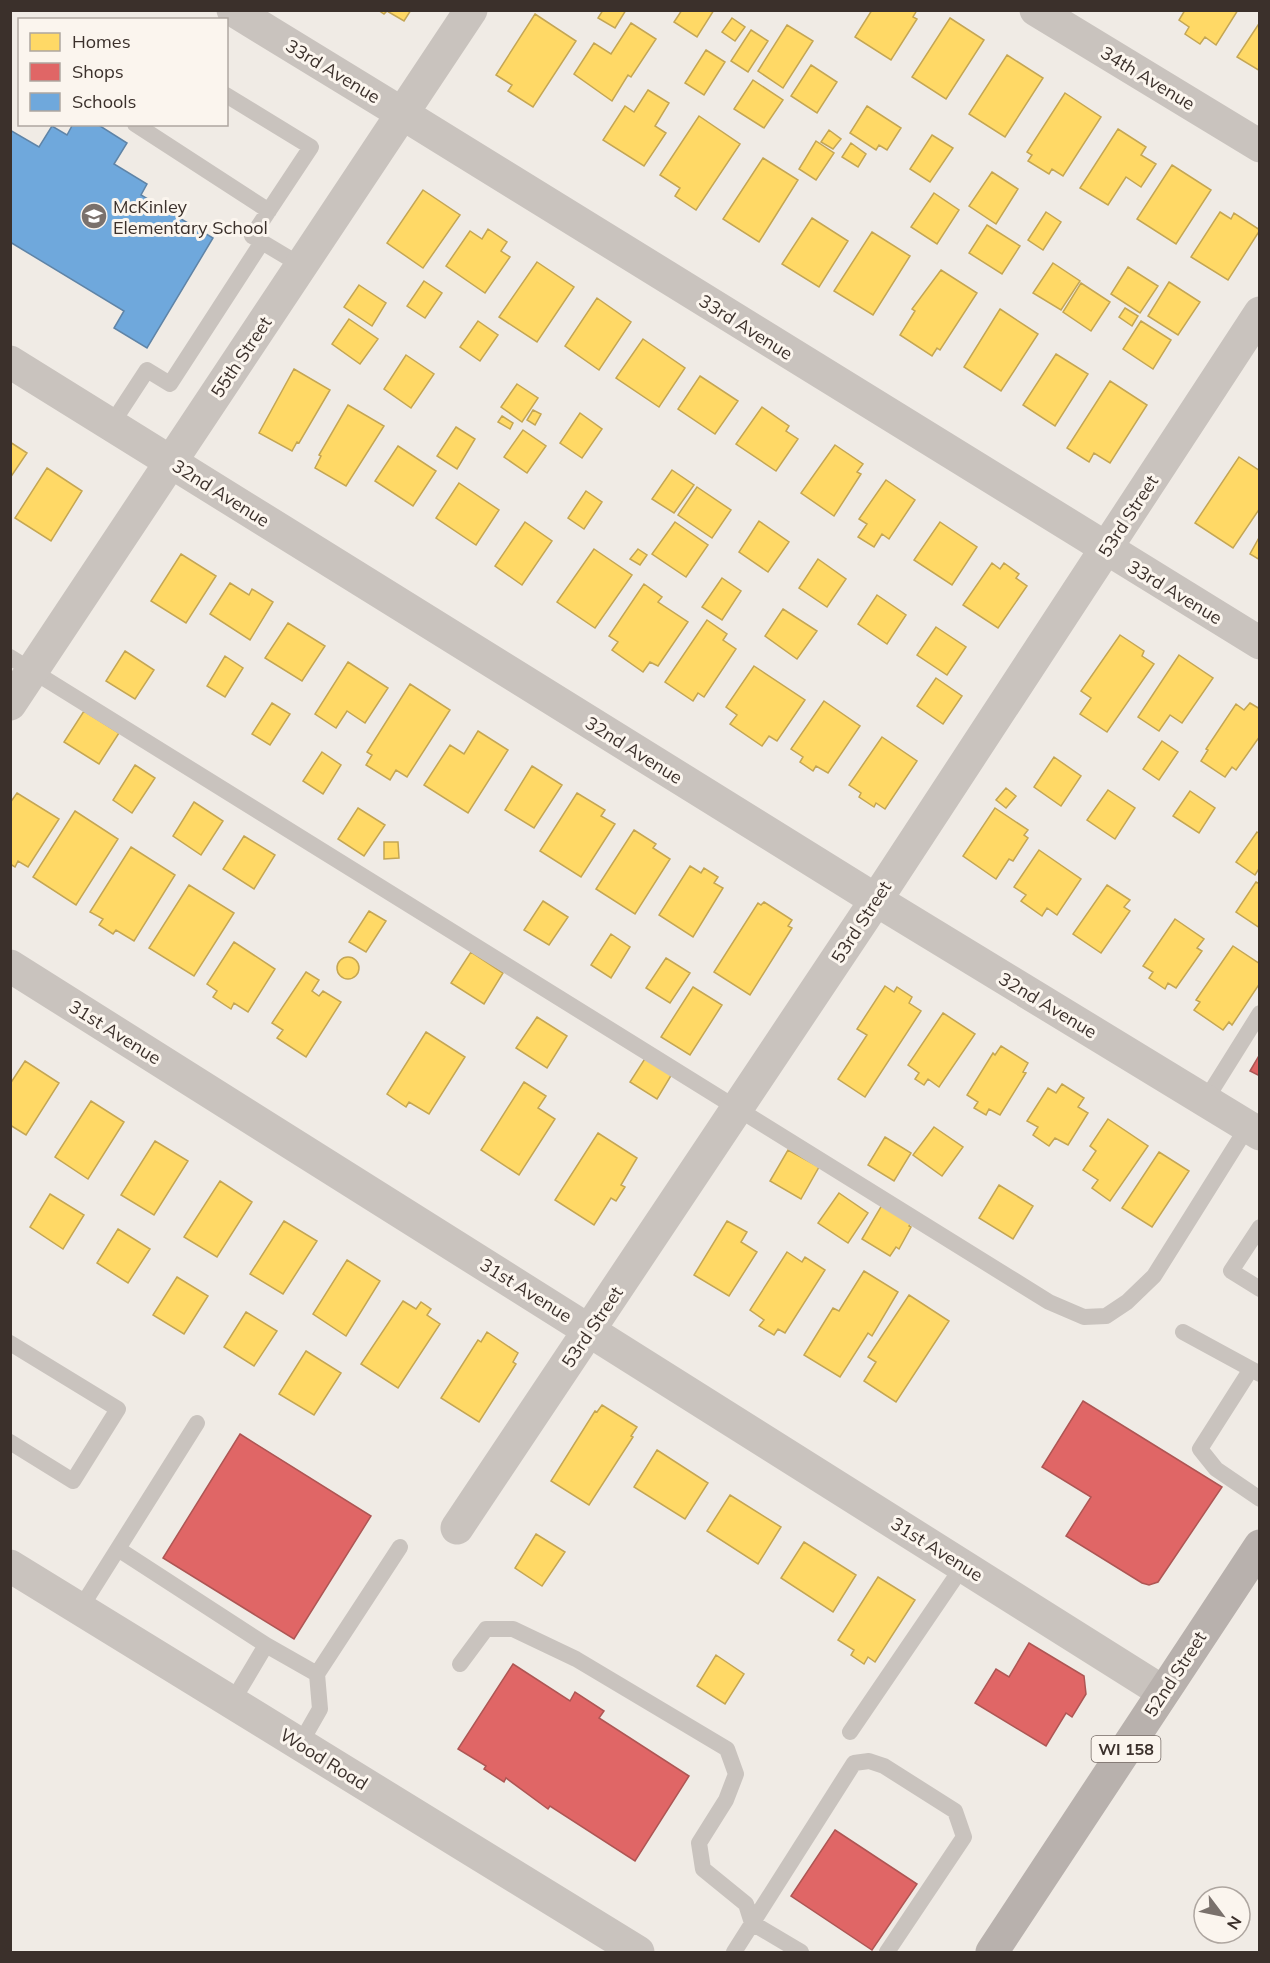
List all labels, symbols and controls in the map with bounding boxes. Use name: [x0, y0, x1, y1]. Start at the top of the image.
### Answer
legend: [18, 18, 228, 126]
text: Homes: [72, 30, 131, 53]
street label: 33rd Avenue: [282, 34, 384, 108]
street label: 34th Avenue: [1097, 41, 1199, 115]
text: Shops: [72, 60, 124, 83]
text: Schools: [72, 90, 137, 113]
place label: McKinley Elementary School: [113, 195, 268, 239]
school or university icon: McKinley Elementary School: [79, 201, 109, 231]
street label: 33rd Avenue: [695, 289, 797, 365]
street label: 55th Street: [205, 312, 277, 402]
street label: 32nd Avenue: [168, 454, 274, 532]
street label: 53rd Street: [1093, 471, 1163, 561]
street label: 33rd Avenue: [1124, 555, 1226, 629]
street label: 32nd Avenue: [581, 711, 687, 789]
street label: 53rd Street: [826, 877, 896, 967]
street label: 32nd Avenue: [995, 967, 1101, 1043]
street label: 31st Avenue: [65, 995, 165, 1069]
street label: 31st Avenue: [476, 1253, 576, 1327]
street label: 53rd Street: [556, 1282, 628, 1372]
street label: 31st Avenue: [887, 1512, 987, 1586]
street label: 52nd Street: [1139, 1627, 1211, 1721]
street label: Wood Road: [276, 1723, 372, 1795]
road number: WI 158: [1092, 1736, 1160, 1762]
north arrow: [1192, 1885, 1252, 1945]
text: N: [1223, 1913, 1246, 1933]

